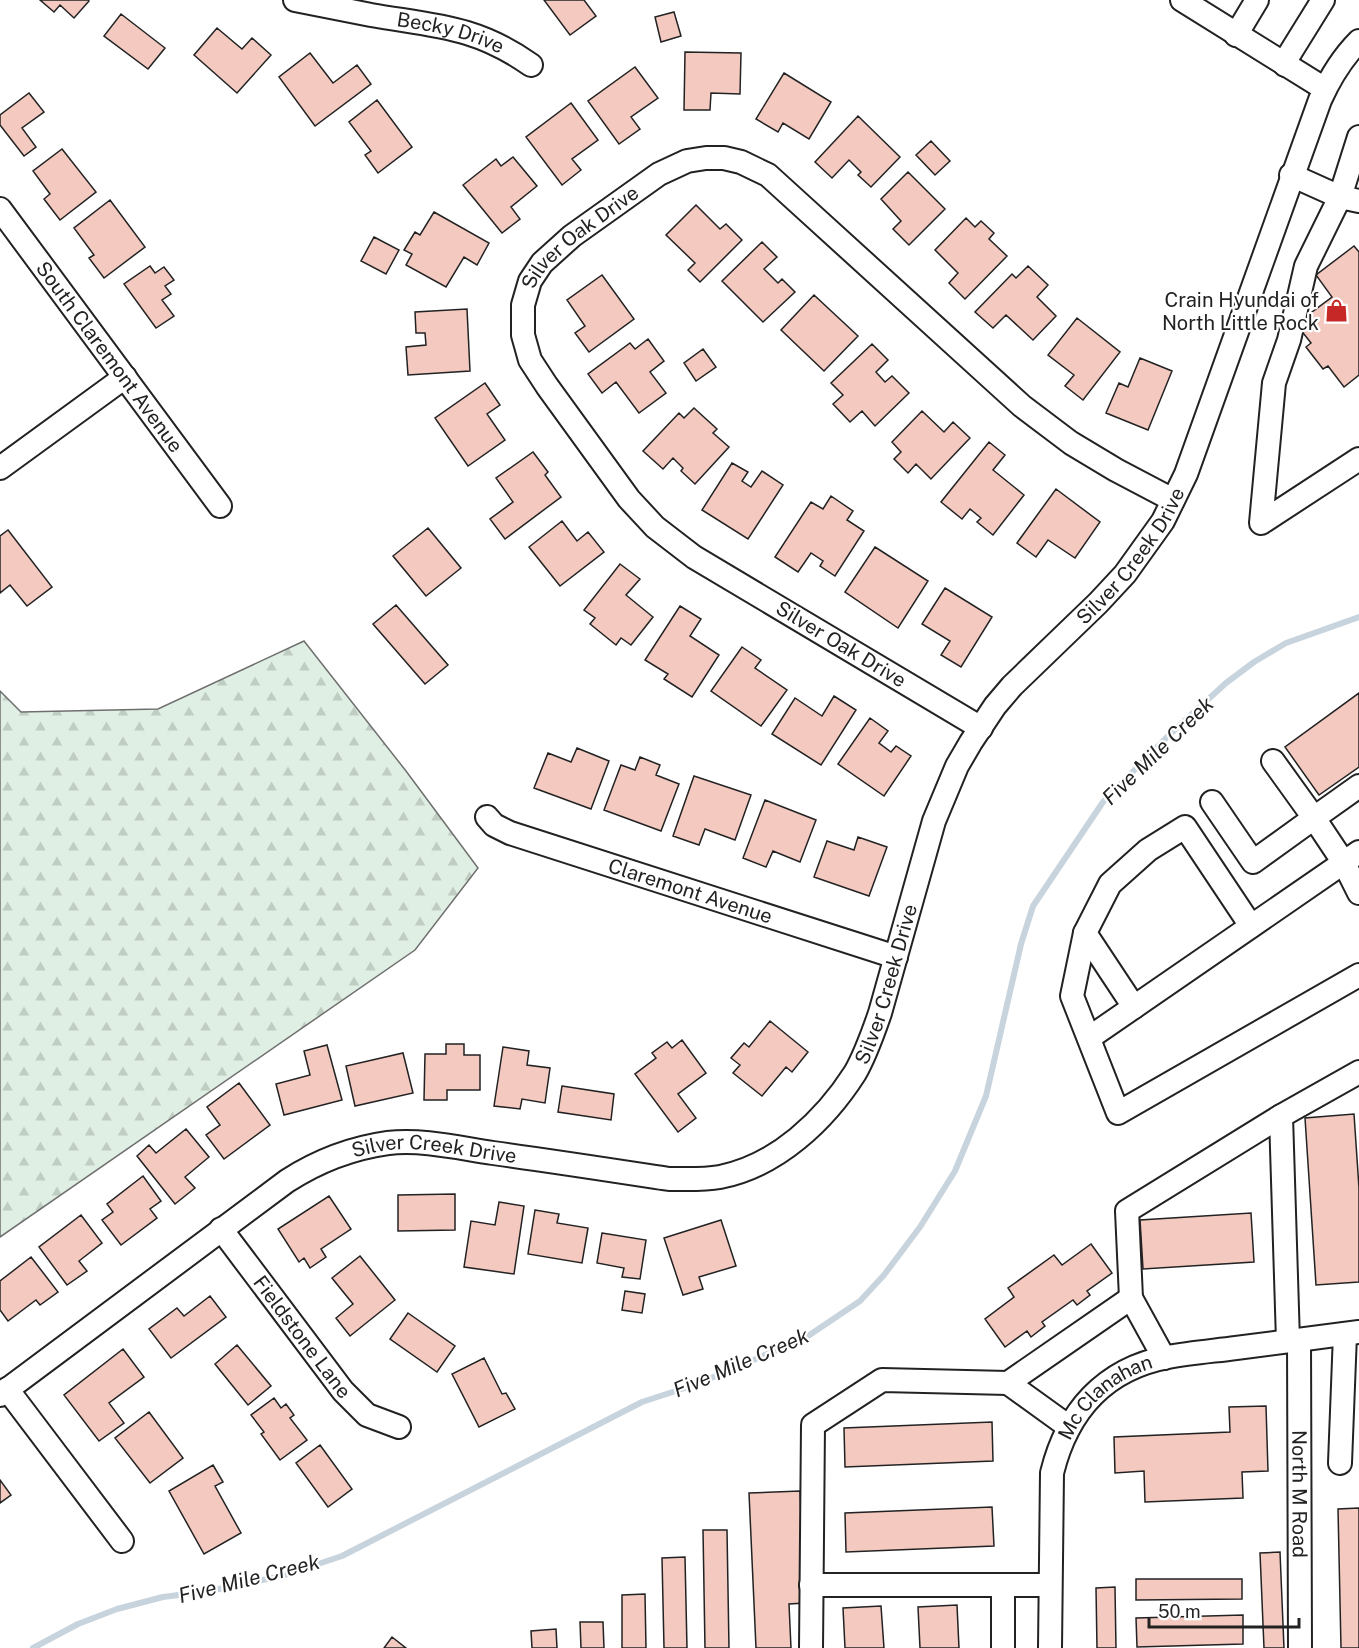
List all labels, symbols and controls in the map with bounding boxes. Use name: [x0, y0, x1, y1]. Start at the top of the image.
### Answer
street label: Becky Drive: [395, 7, 508, 58]
street label: Silver Oak Drive: [517, 181, 643, 291]
street label: South Claremont Avenue: [31, 257, 188, 457]
place label: Crain Hyundai of North Little Rock: [1162, 288, 1319, 335]
shop icon: Crain Hyundai of North Little Rock: [1324, 298, 1350, 324]
street label: Silver Creek Drive: [1071, 484, 1190, 629]
street label: Silver Oak Drive: [772, 596, 910, 692]
water label: Five Mile Creek: [1097, 691, 1219, 810]
street label: Claremont Avenue: [605, 853, 775, 929]
street label: Silver Creek Drive: [850, 901, 922, 1068]
street label: Silver Creek Drive: [349, 1130, 518, 1168]
street label: Fieldstone Lane: [248, 1271, 356, 1404]
water label: Five Mile Creek: [669, 1322, 813, 1402]
street label: Mc Clanahan: [1053, 1349, 1155, 1444]
street label: North M Road: [1287, 1430, 1312, 1558]
water label: Five Mile Creek: [176, 1549, 323, 1608]
scale bar: [1149, 1591, 1299, 1629]
text: 50 m: [1158, 1601, 1201, 1622]

